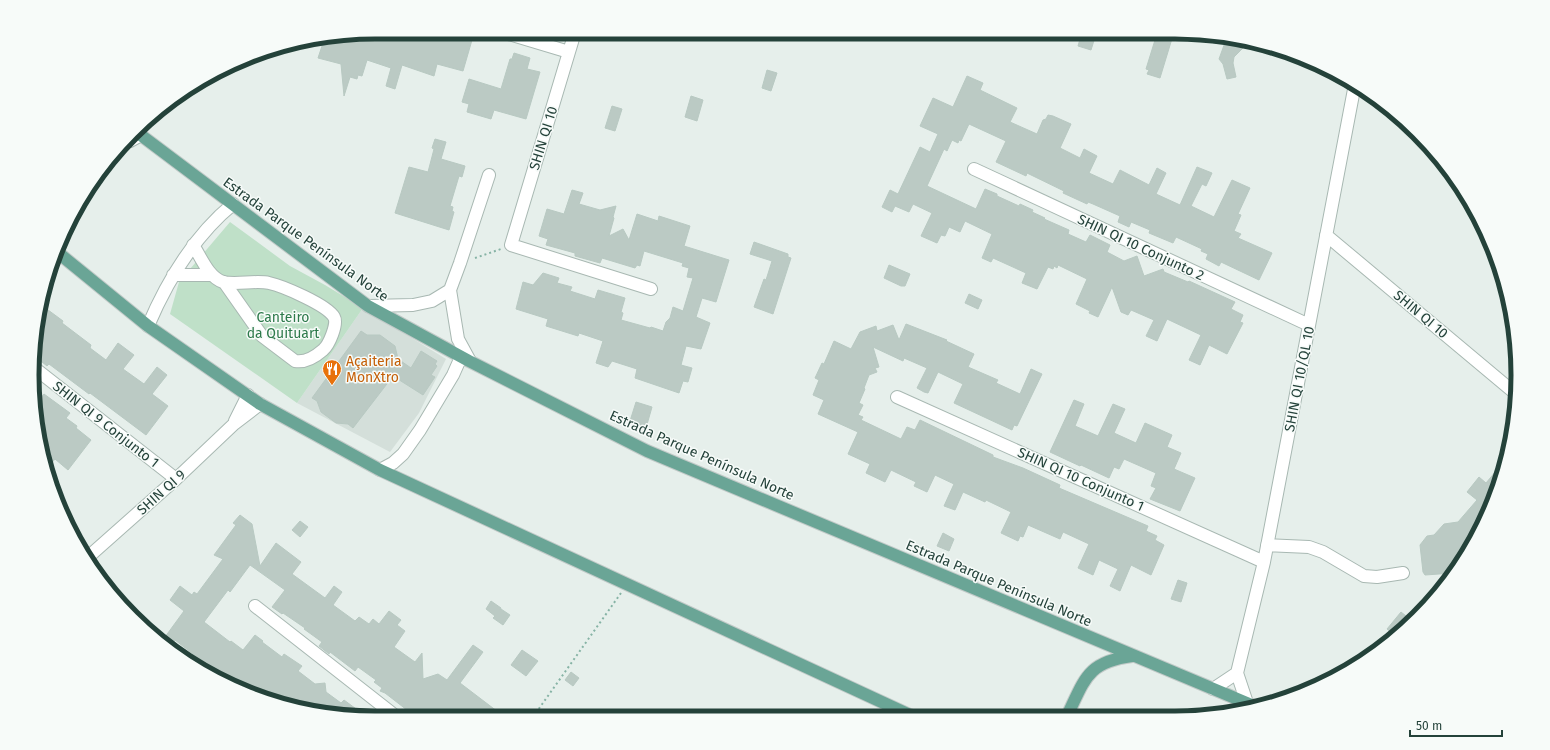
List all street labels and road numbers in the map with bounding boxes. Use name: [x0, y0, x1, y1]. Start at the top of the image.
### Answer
street label: SHIN QI 10: [526, 104, 561, 172]
street label: Estrada Parque Península Norte: [220, 174, 392, 305]
street label: SHIN QI 10 Conjunto 2: [1075, 211, 1207, 284]
street label: SHIN QI 10: [1390, 287, 1452, 342]
street label: SHIN QI 10/QL 10: [1281, 325, 1318, 433]
street label: SHIN QI 9 Conjunto 1: [49, 378, 162, 471]
street label: Estrada Parque Península Norte: [607, 407, 797, 504]
street label: SHIN QI 10 Conjunto 1: [1015, 444, 1147, 515]
street label: SHIN QI 9: [134, 466, 189, 519]
street label: Estrada Parque Península Norte: [903, 536, 1094, 630]

